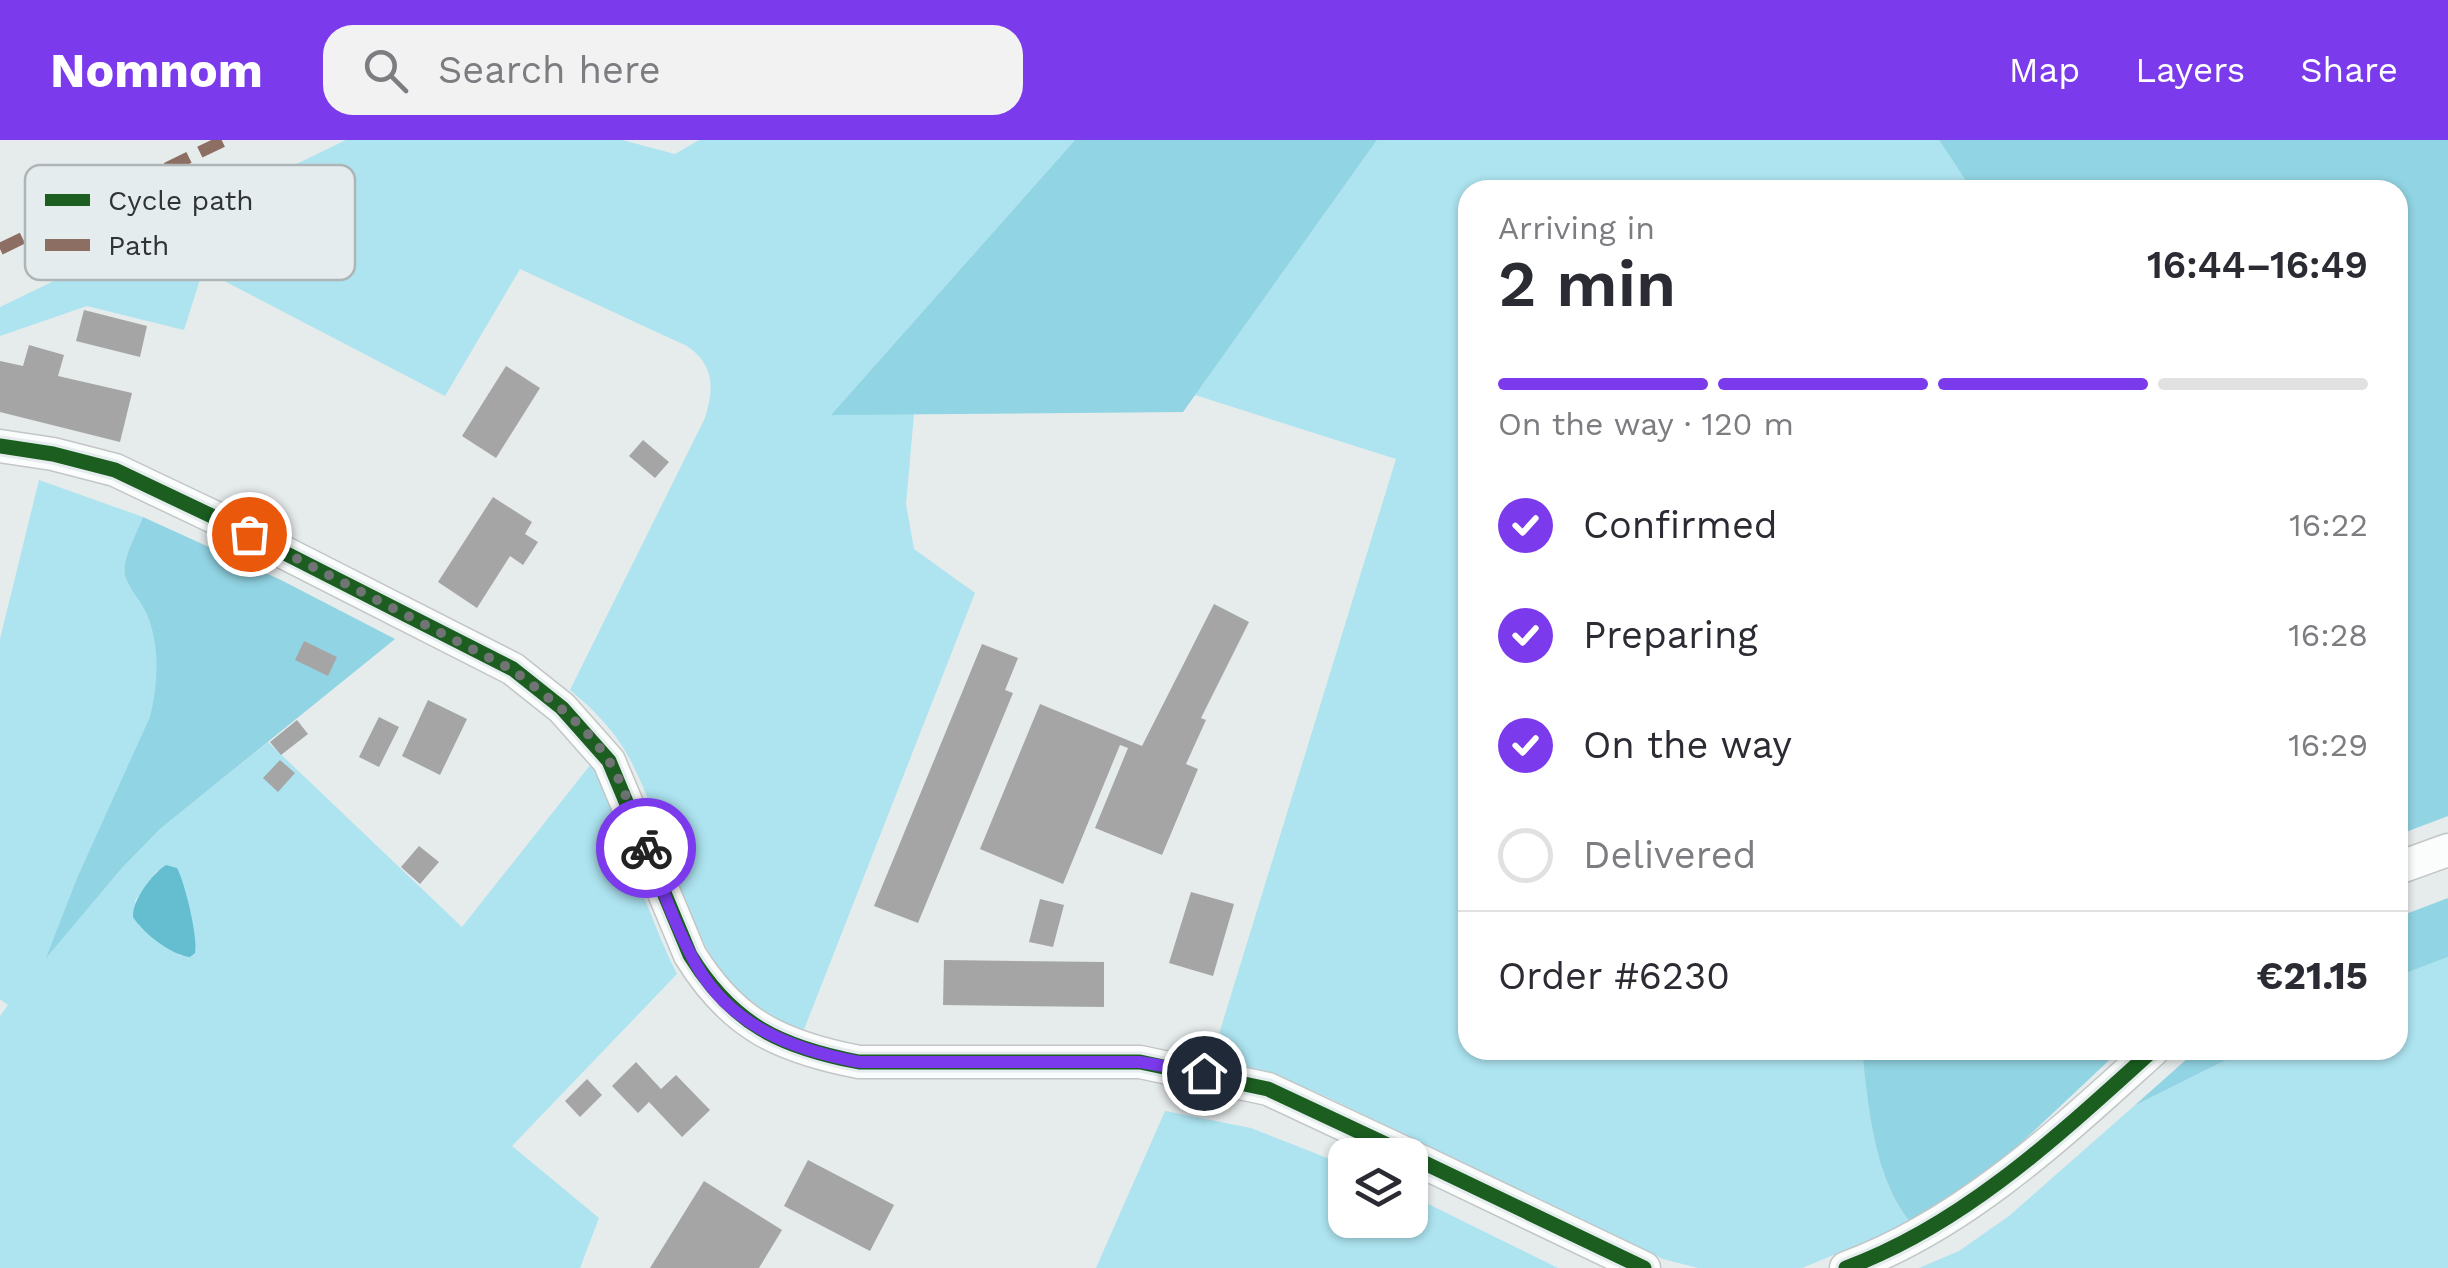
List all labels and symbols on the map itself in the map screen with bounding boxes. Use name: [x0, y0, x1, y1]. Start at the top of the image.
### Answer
legend: [25, 165, 355, 280]
text: Cycle path: [108, 184, 254, 217]
text: Path: [108, 229, 169, 262]
pin: [207, 492, 292, 577]
courier: [596, 798, 696, 898]
pin: [1162, 1031, 1247, 1116]

